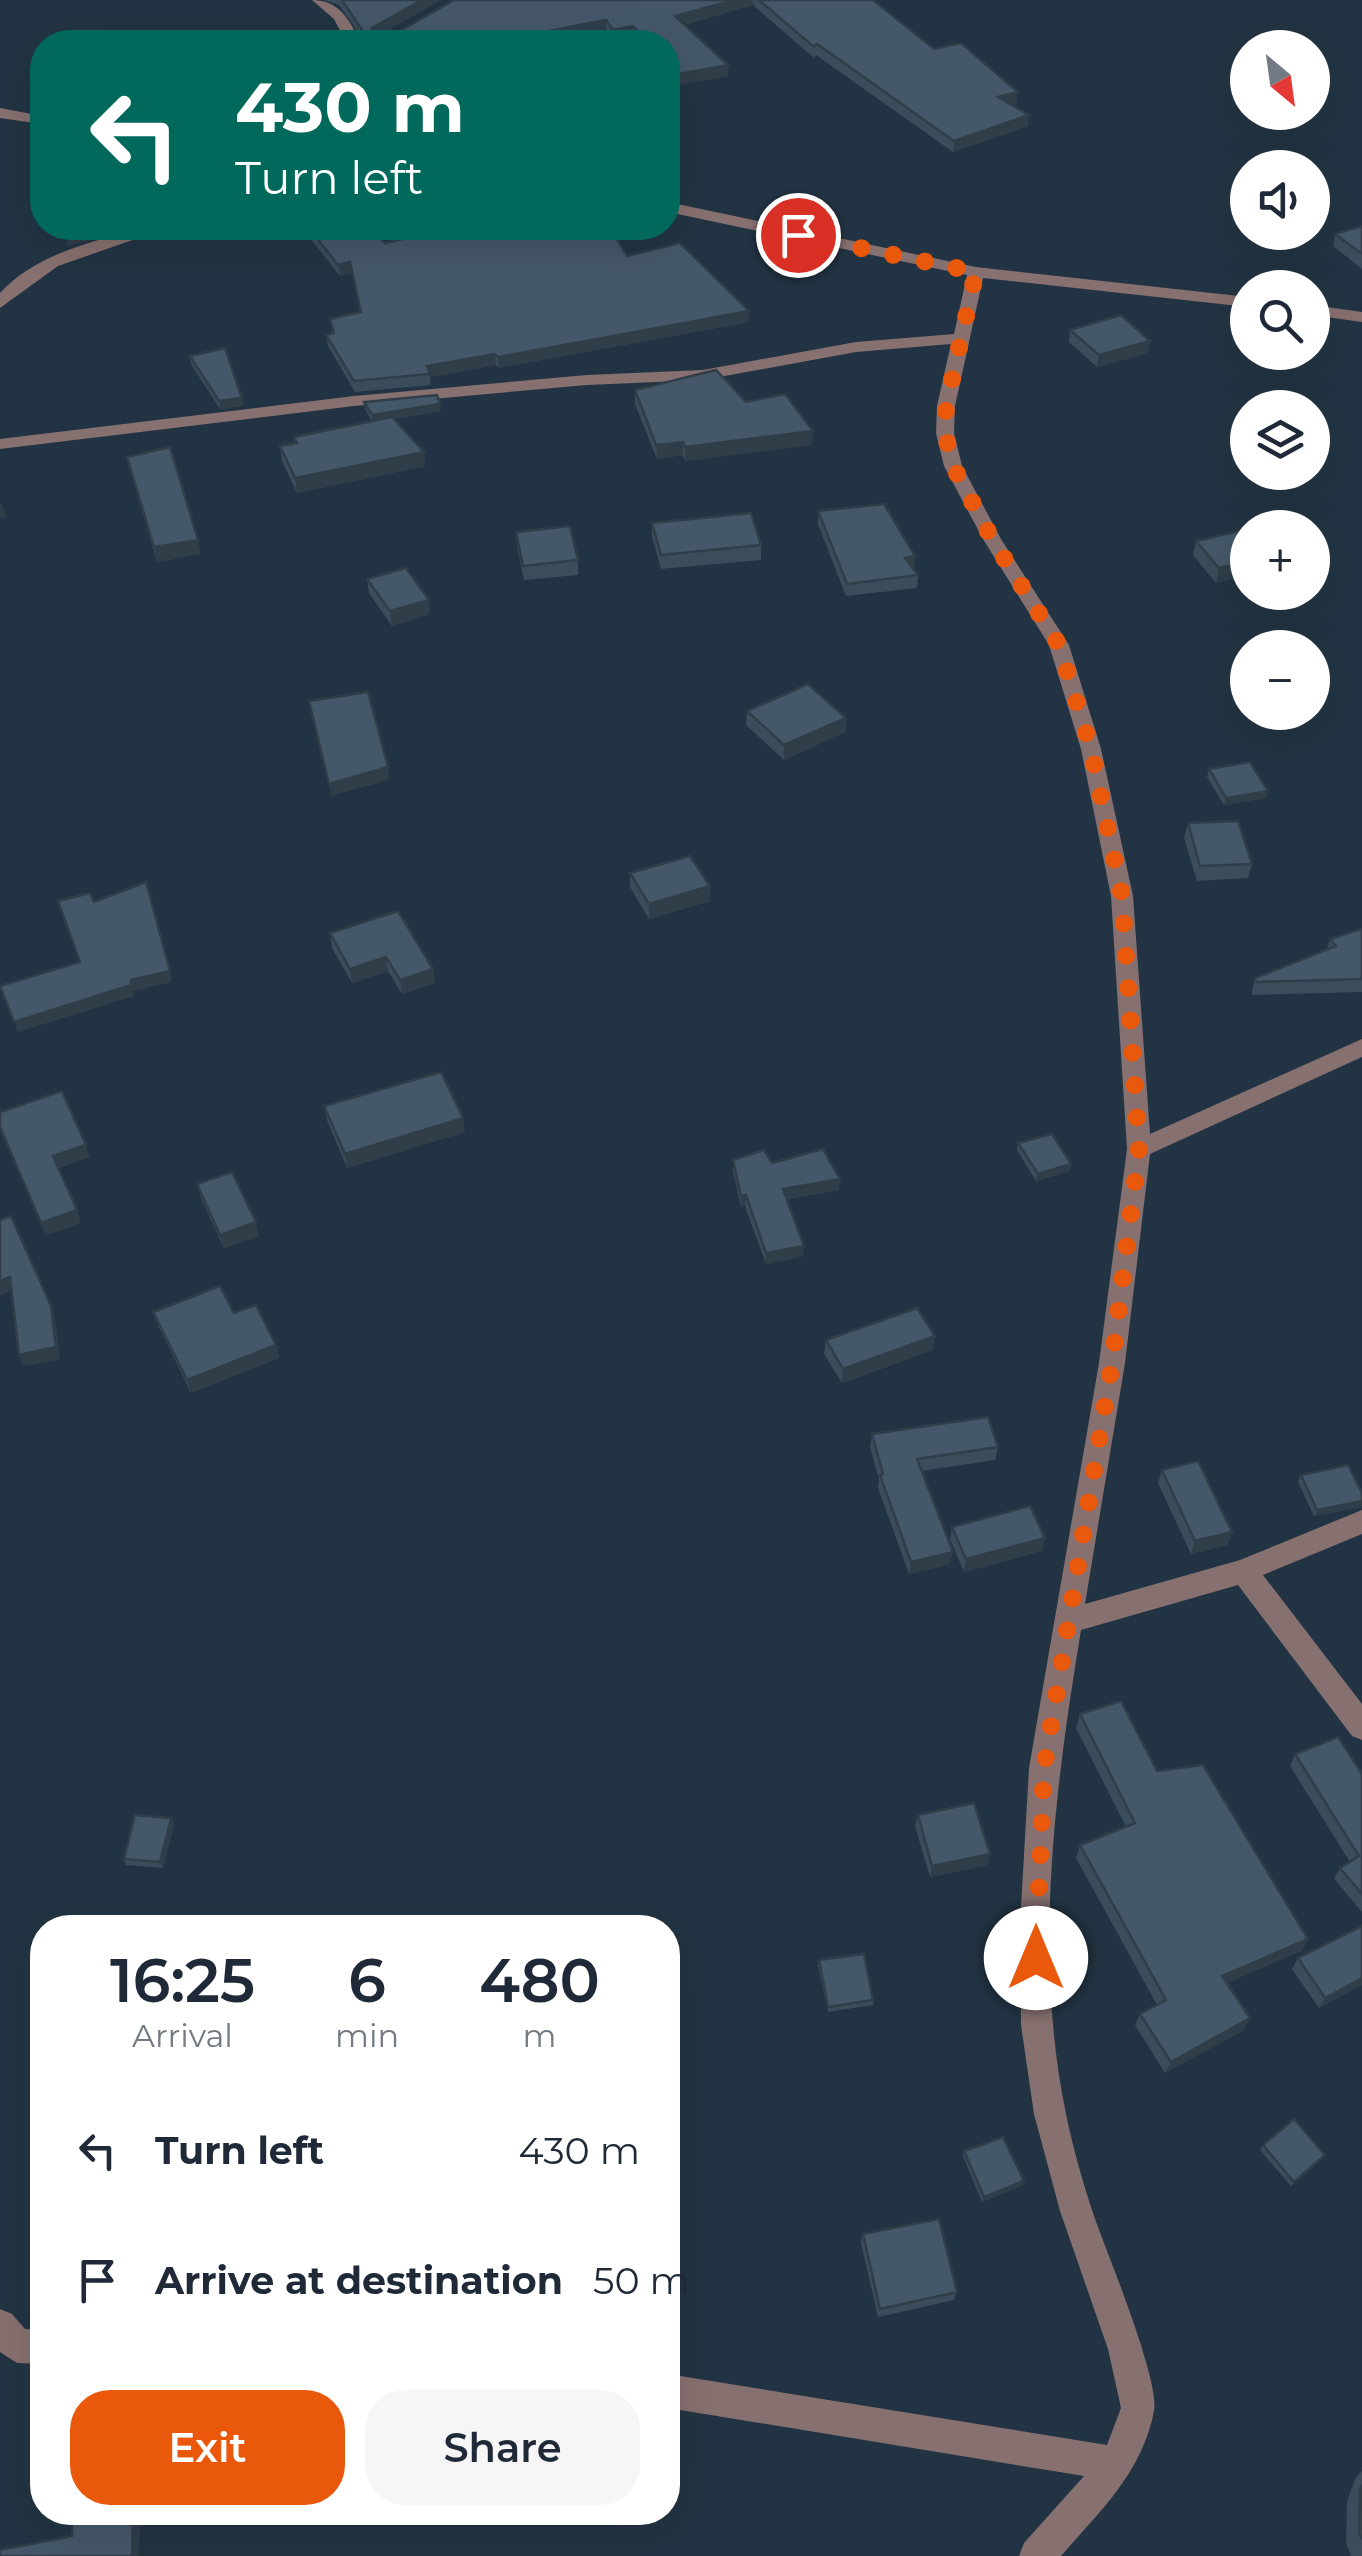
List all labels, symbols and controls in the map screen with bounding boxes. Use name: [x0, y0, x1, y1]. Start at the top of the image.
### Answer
north arrow: [1230, 30, 1330, 130]
map controls: [1230, 30, 1330, 730]
text: 430 m: [235, 64, 465, 150]
icon: left: [70, 70, 200, 200]
text: Turn left: [235, 150, 423, 205]
button: sound: [1230, 150, 1330, 250]
pin: [756, 193, 841, 278]
icon: arrive: [771, 208, 826, 263]
button: search: [1230, 270, 1330, 370]
button: layers: [1230, 390, 1330, 490]
button: +: [1230, 510, 1330, 610]
button: −: [1230, 630, 1330, 730]
position arrow: [984, 1906, 1088, 2010]
text: 16:25: [110, 1944, 255, 2017]
text: 6: [348, 1944, 386, 2017]
text: 480: [479, 1944, 600, 2017]
text: Arrival: [132, 2016, 233, 2055]
text: min: [335, 2016, 399, 2055]
text: m: [523, 2016, 557, 2055]
icon: left: [70, 2123, 125, 2178]
text: Turn left: [155, 2127, 324, 2174]
text: 430 m: [519, 2127, 640, 2174]
icon: arrive: [70, 2253, 125, 2308]
text: Arrive at destination: [155, 2257, 563, 2304]
text: 50 m: [593, 2257, 690, 2304]
button: Exit: [70, 2390, 345, 2505]
button: Share: [365, 2390, 640, 2505]

